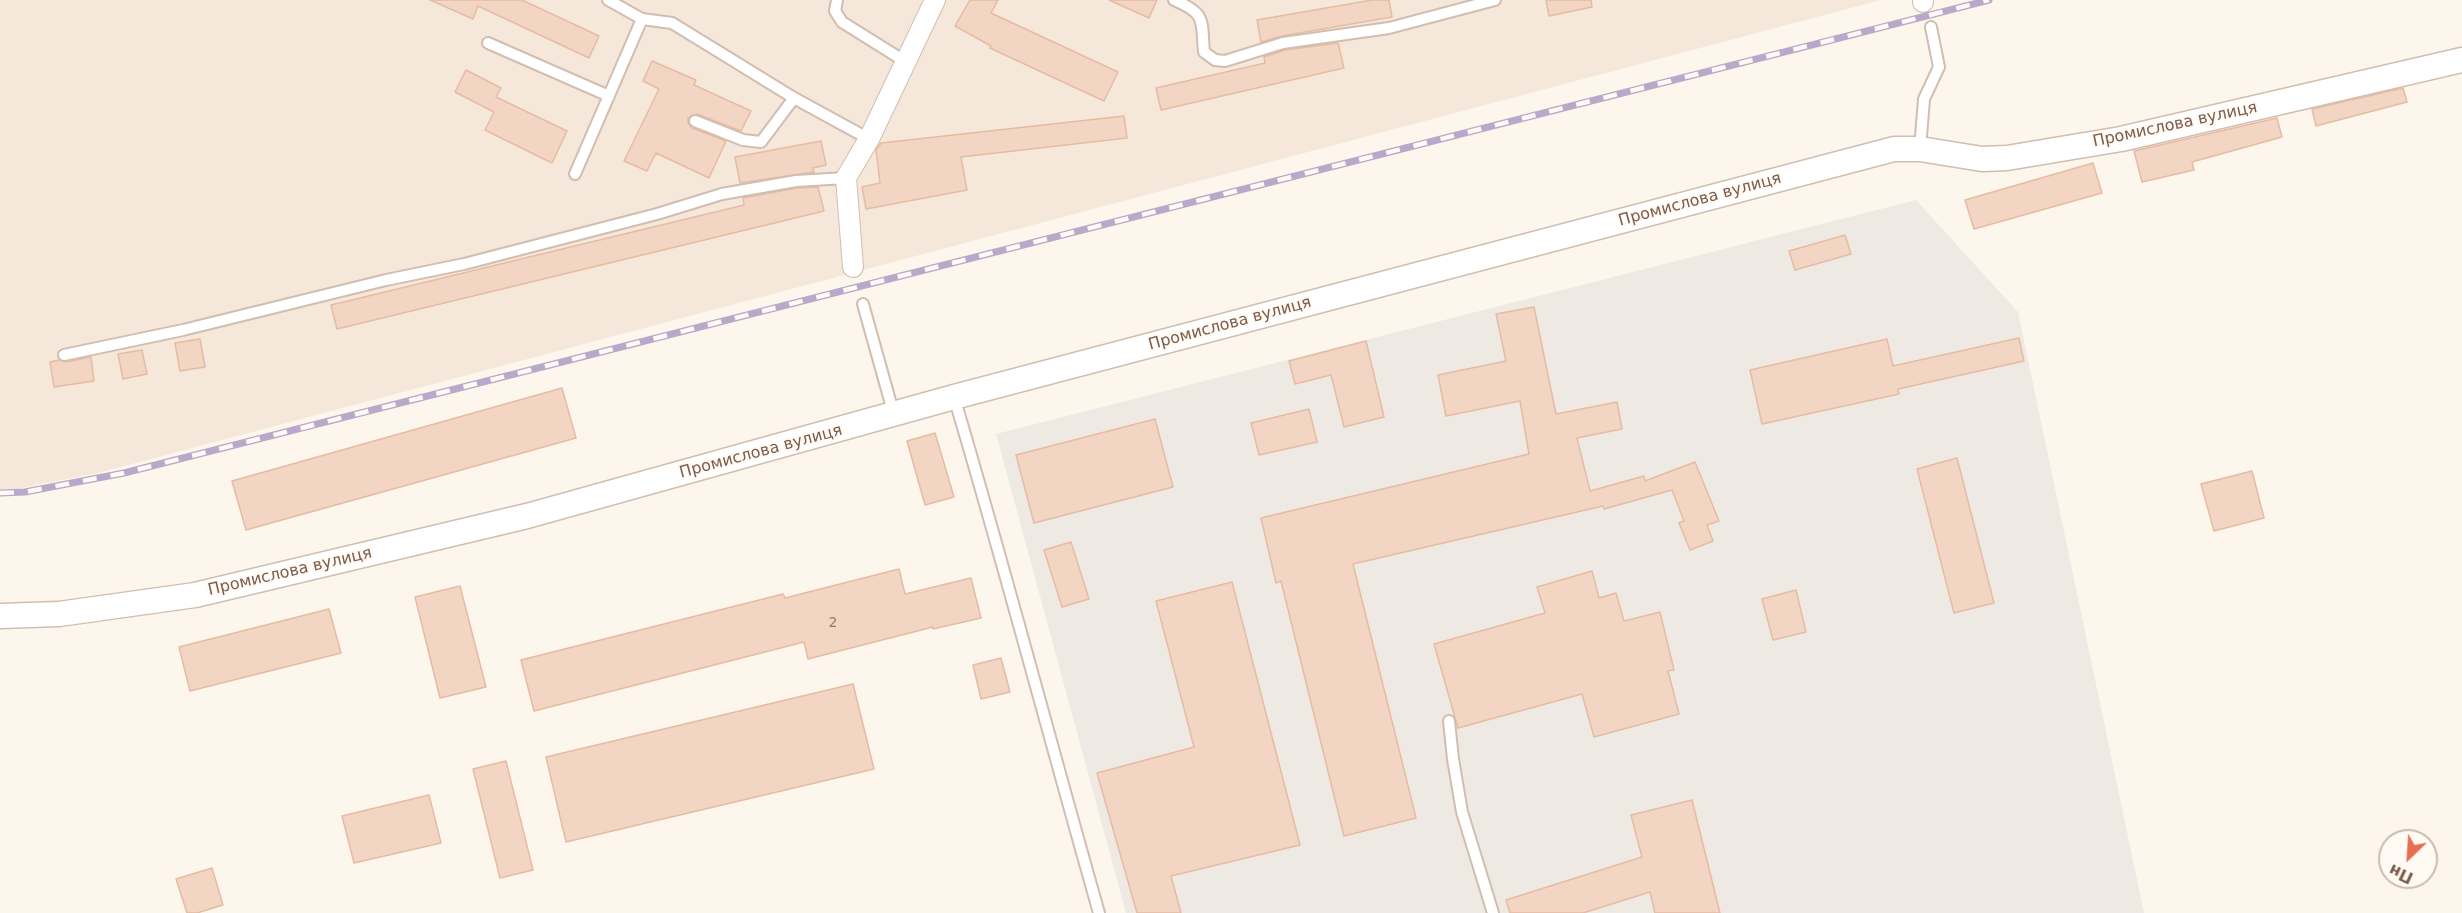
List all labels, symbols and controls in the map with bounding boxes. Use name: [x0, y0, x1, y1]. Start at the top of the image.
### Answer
street label: Промислова вулиця: [2091, 98, 2259, 152]
street label: Промислова вулиця: [1617, 169, 1783, 231]
street label: Промислова вулиця: [1147, 293, 1313, 355]
street label: Промислова вулиця: [678, 421, 844, 483]
street label: Промислова вулиця: [206, 544, 374, 600]
house number: 2: [829, 615, 837, 631]
north arrow: [2378, 829, 2438, 889]
text: Пн: [2386, 860, 2416, 888]

